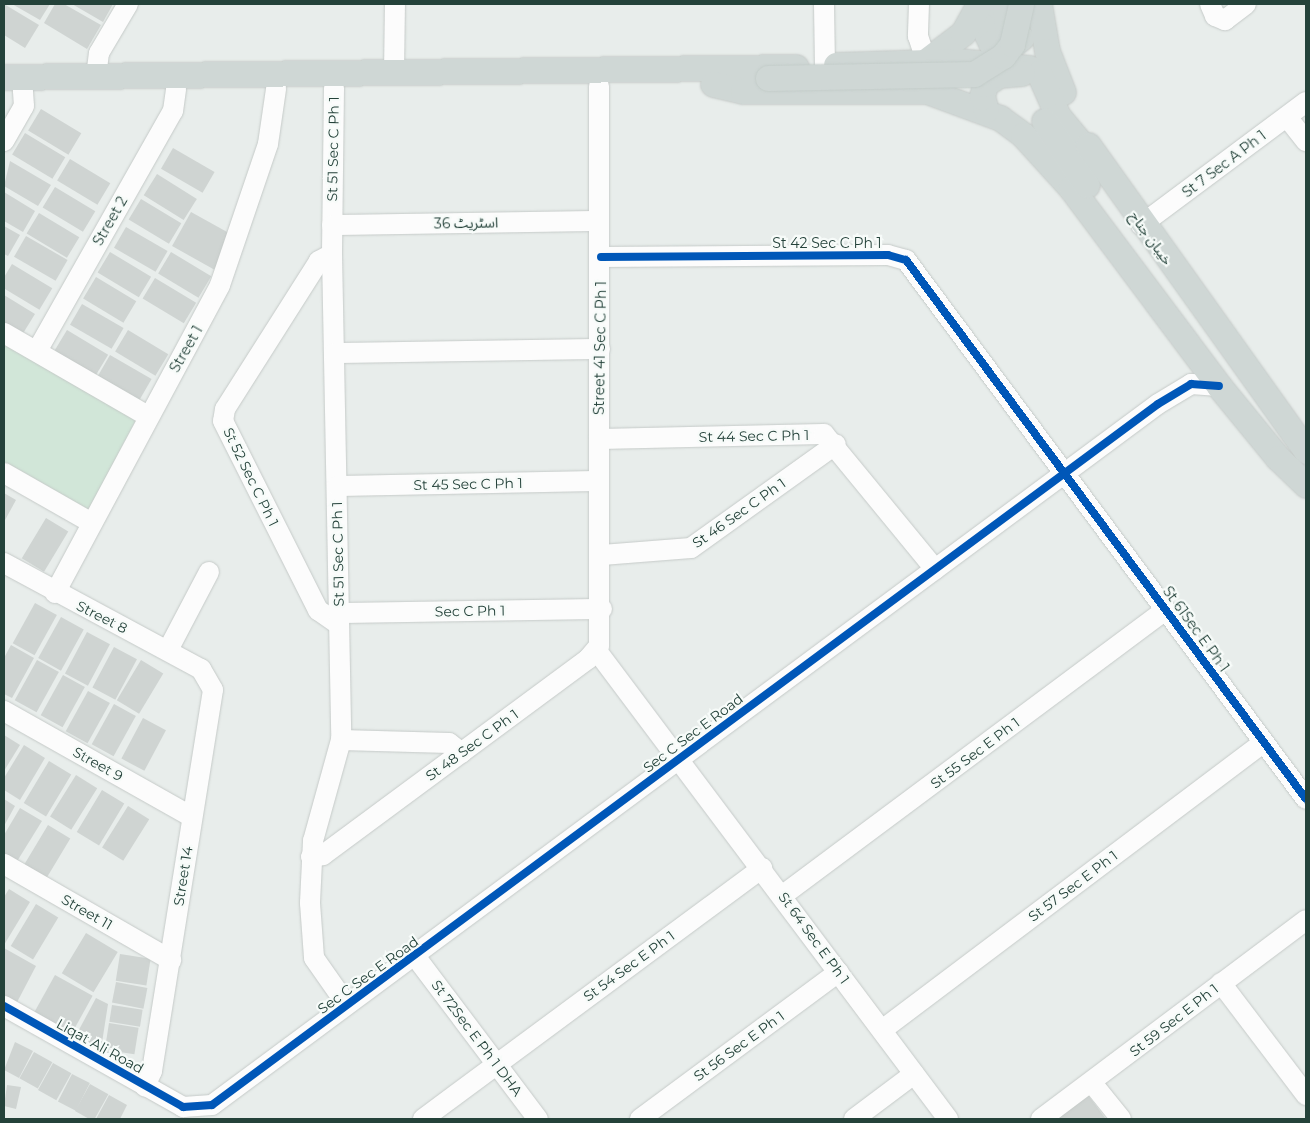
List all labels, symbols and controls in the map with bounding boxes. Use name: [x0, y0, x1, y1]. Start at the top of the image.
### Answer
street label: St 51 Sec C Ph 1: [324, 96, 342, 202]
street label: St 7 Sec A Ph 1: [1179, 127, 1269, 201]
street label: Street 2: [89, 193, 131, 249]
street label: خیبان جناح: [1126, 208, 1176, 268]
street label: اسٹریٹ 36: [434, 214, 498, 232]
street label: St 42 Sec C Ph 1: [772, 235, 882, 251]
street label: Street 41 Sec C Ph 1: [590, 281, 610, 415]
street label: Street 1: [166, 323, 206, 375]
street label: St 52 Sec C Ph 1: [220, 425, 282, 529]
street label: St 44 Sec C Ph 1: [699, 427, 809, 445]
street label: St 45 Sec C Ph 1: [413, 475, 523, 493]
street label: St 46 Sec C Ph 1: [689, 475, 789, 551]
street label: St 51 Sec C Ph 1: [329, 501, 347, 607]
street label: St 61Sec E Ph 1: [1159, 583, 1233, 675]
street label: Street 8: [74, 597, 130, 637]
street label: Sec C Ph 1: [435, 602, 505, 620]
street label: Sec C Sec E Road: [640, 690, 746, 776]
street label: St 48 Sec C Ph 1: [422, 706, 522, 784]
street label: St 55 Sec E Ph 1: [927, 714, 1023, 792]
street label: Street 9: [70, 743, 126, 785]
street label: Street 14: [170, 845, 196, 907]
street label: St 57 Sec E Ph 1: [1025, 847, 1121, 925]
street label: St 64 Sec E Ph 1: [775, 889, 853, 987]
street label: Street 11: [59, 891, 115, 933]
street label: St 54 Sec E Ph 1: [580, 927, 678, 1005]
street label: Sec C Sec E Road: [314, 933, 422, 1017]
street label: St 72Sec E Ph 1 DHA: [428, 977, 526, 1099]
street label: St 59 Sec E Ph 1: [1126, 980, 1222, 1060]
street label: St 56 Sec E Ph 1: [690, 1007, 788, 1085]
street label: Liqat Ali Road: [54, 1015, 146, 1077]

